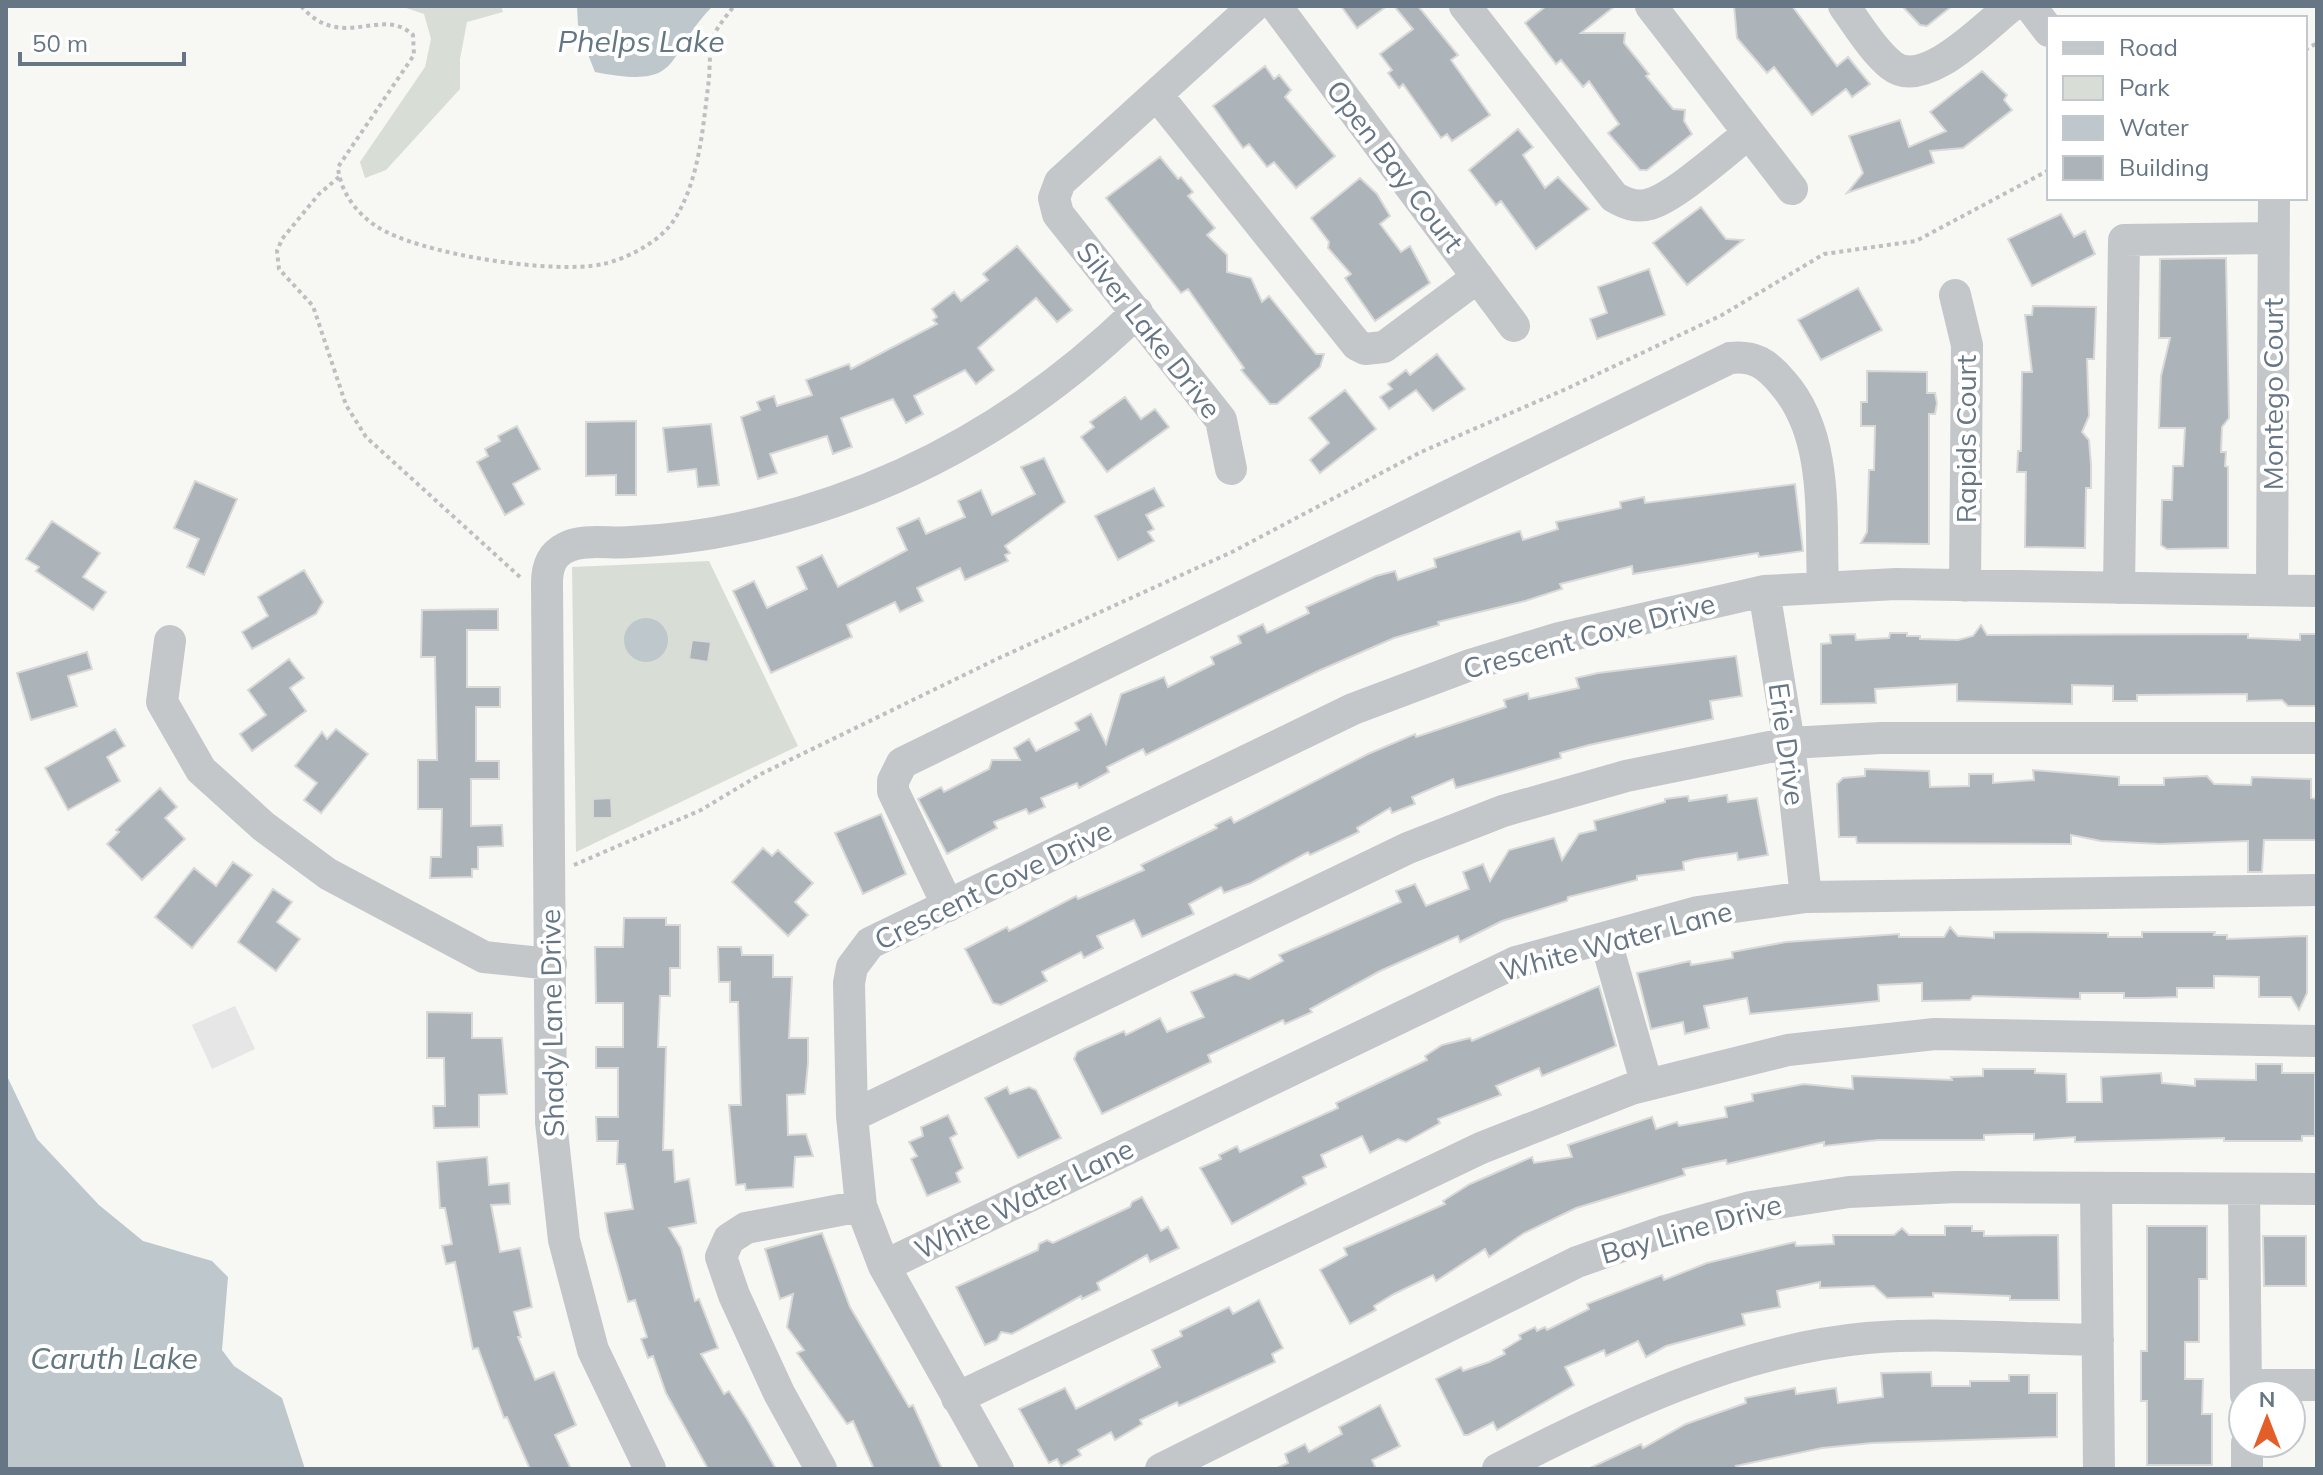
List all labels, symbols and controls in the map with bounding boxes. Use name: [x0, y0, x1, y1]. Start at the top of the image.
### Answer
scale bar: [20, 16, 184, 66]
legend: [2047, 16, 2307, 200]
water label: Phelps Lake: [557, 22, 725, 60]
text: 50 m: [32, 28, 88, 58]
text: Road: [2119, 32, 2178, 62]
text: Park: [2119, 72, 2170, 102]
street label: Open Bay Court: [1319, 73, 1472, 259]
text: Water: [2119, 112, 2189, 142]
text: Building: [2119, 152, 2209, 182]
street label: Silver Lake Drive: [1070, 234, 1229, 425]
street label: Montego Court: [2255, 298, 2290, 490]
street label: Rapids Court: [1948, 354, 1983, 523]
street label: Crescent Cove Drive: [1459, 585, 1719, 686]
street label: Erie Drive: [1762, 680, 1813, 808]
street label: Crescent Cove Drive: [869, 812, 1117, 957]
street label: White Water Lane: [1496, 893, 1736, 988]
street label: Shady Lane Drive: [532, 909, 571, 1137]
street label: White Water Lane: [909, 1130, 1139, 1267]
street label: Bay Line Drive: [1596, 1186, 1785, 1271]
water label: Caruth Lake: [30, 1339, 198, 1377]
north arrow: [2227, 1379, 2307, 1459]
text: N: [2259, 1385, 2275, 1413]

